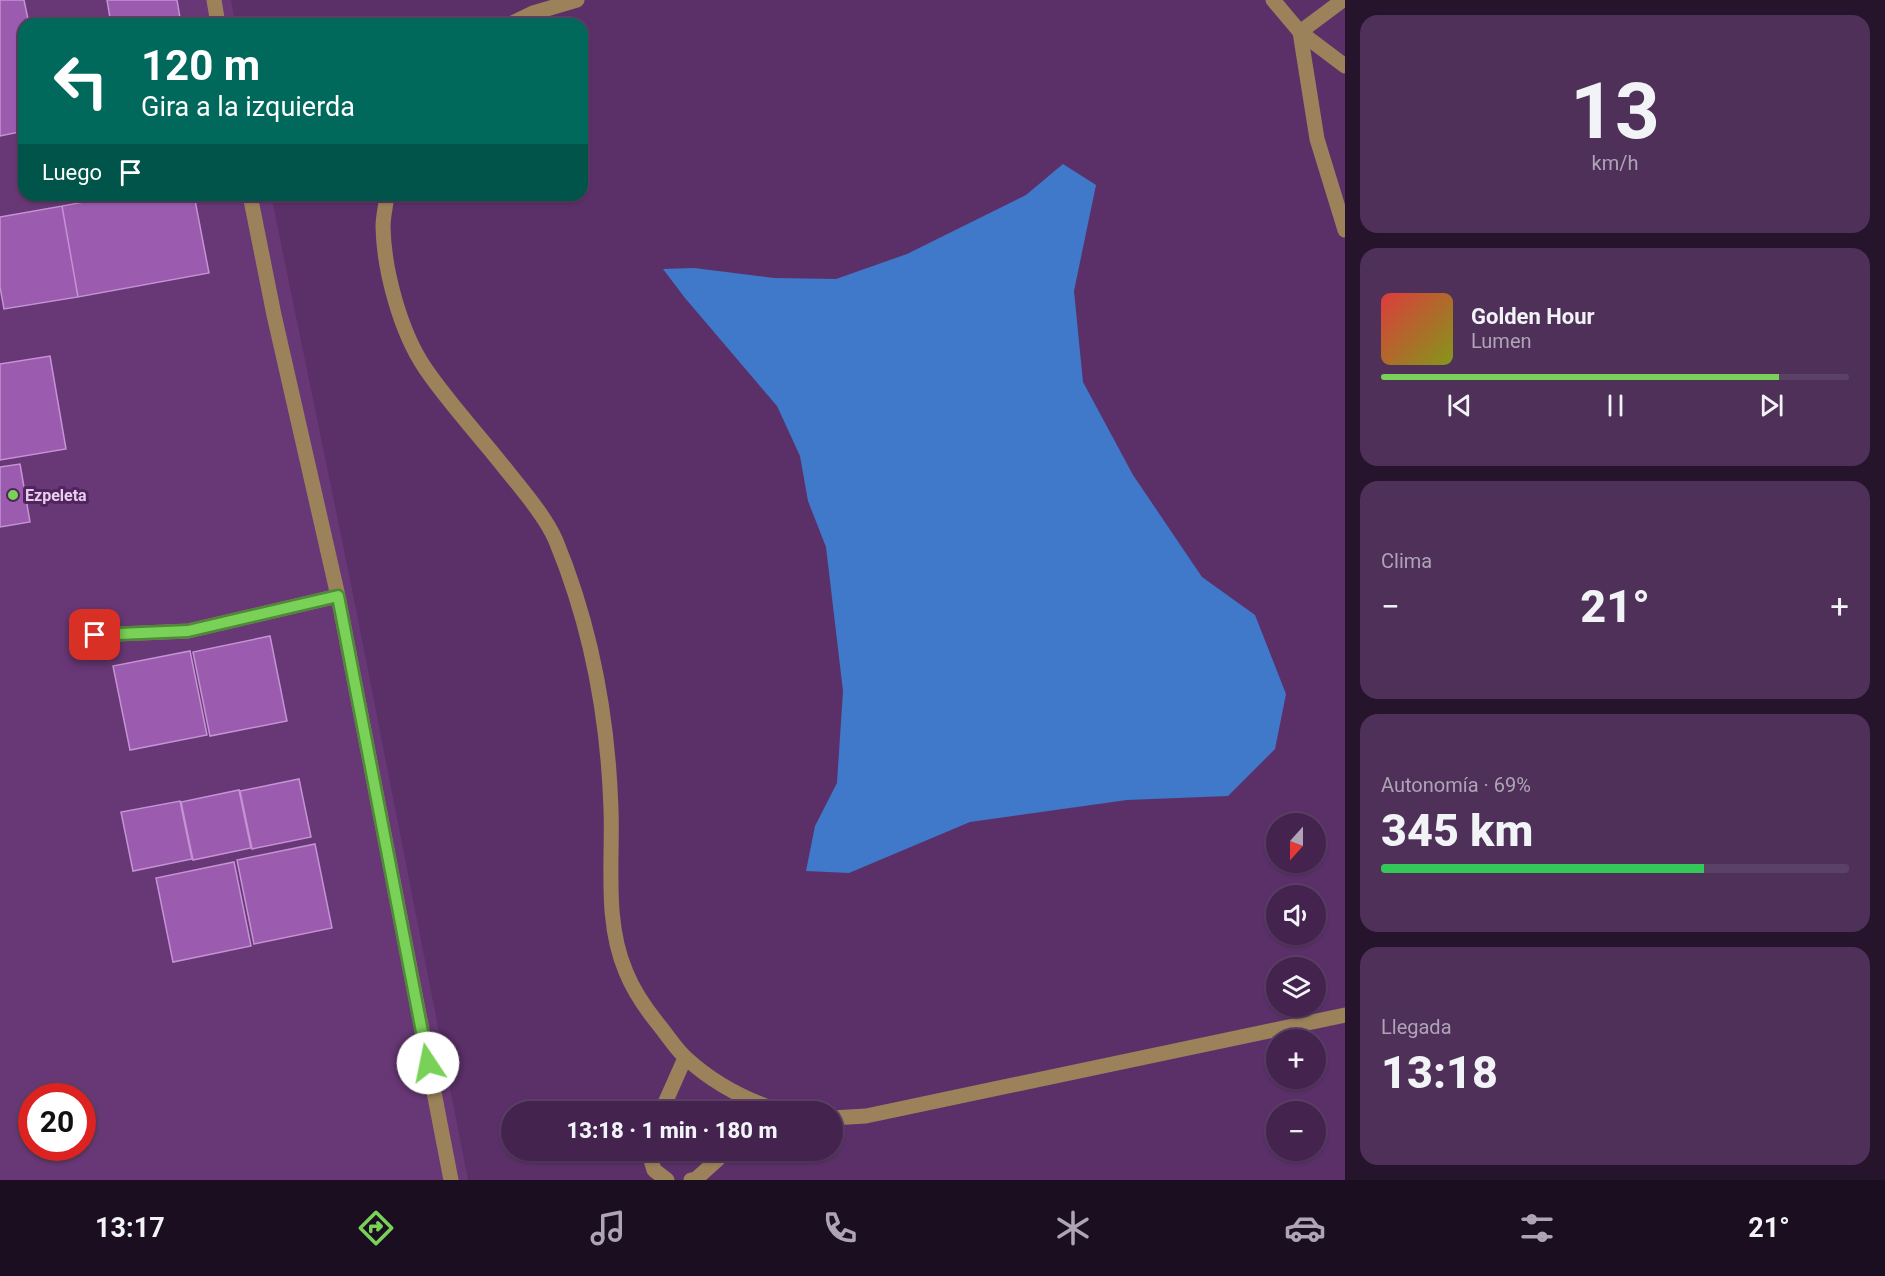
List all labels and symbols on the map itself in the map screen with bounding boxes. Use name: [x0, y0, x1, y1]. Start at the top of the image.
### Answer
place label: Ezpeleta: [25, 486, 87, 505]
marker: Ezpeleta: [6, 488, 20, 502]
pin: [69, 609, 120, 660]
north arrow: [1266, 813, 1326, 873]
position arrow: [396, 1031, 460, 1095]
speed limit sign: 20: [18, 1083, 96, 1161]

